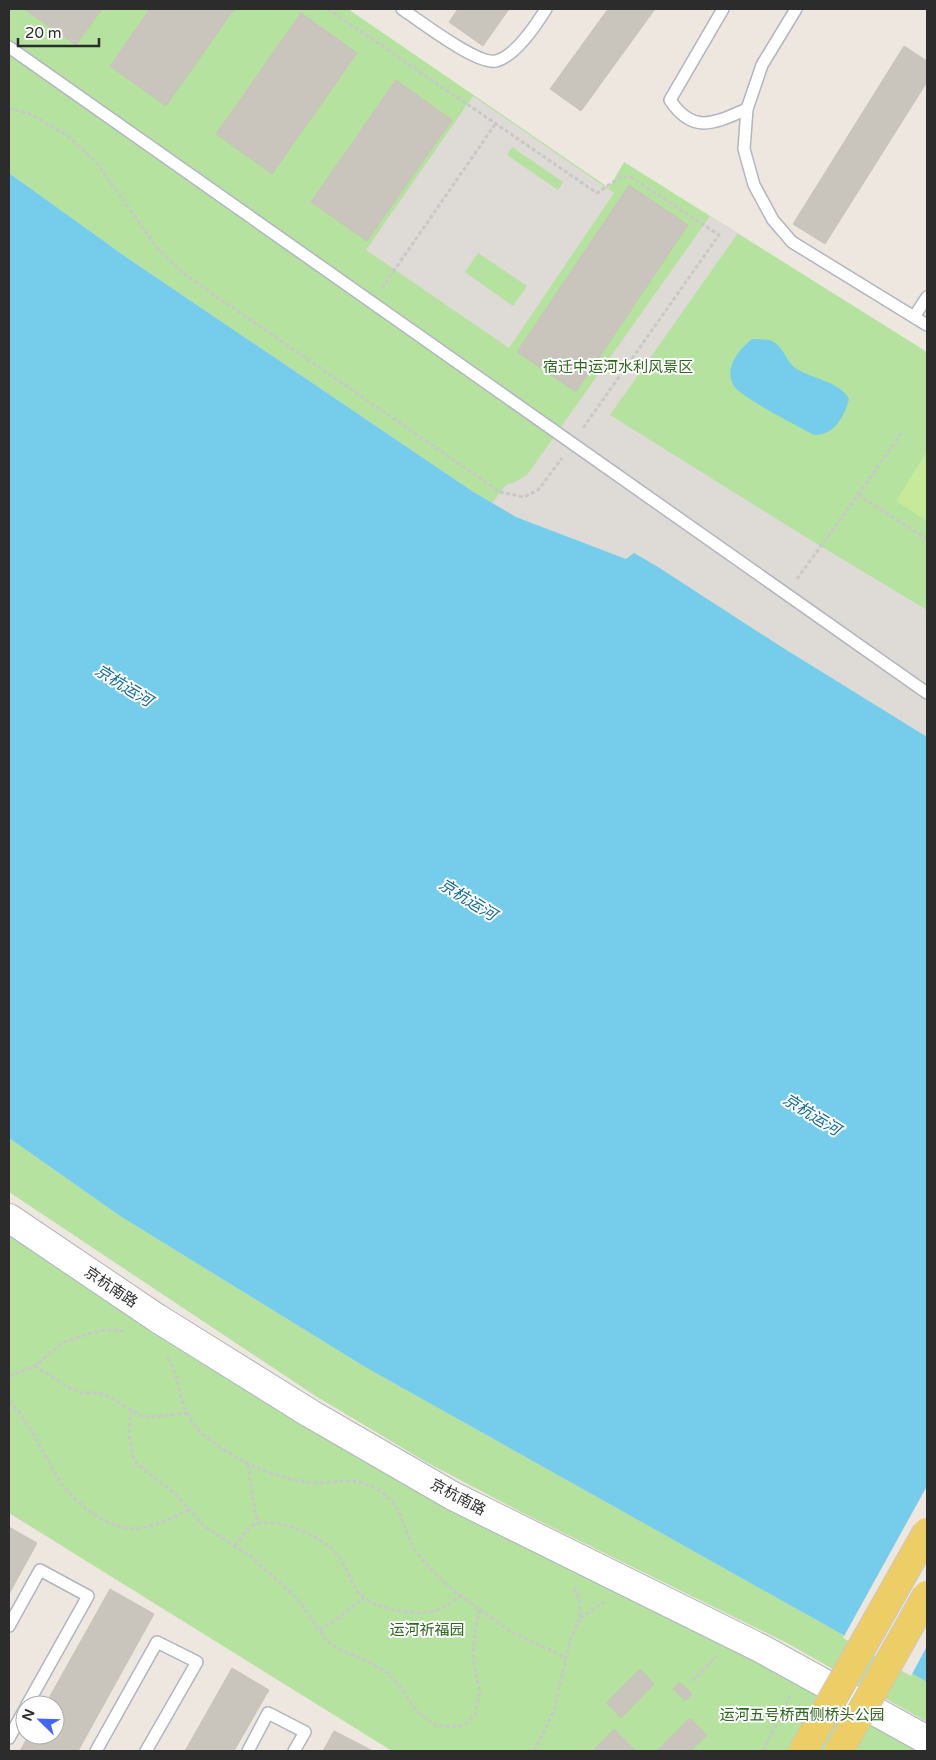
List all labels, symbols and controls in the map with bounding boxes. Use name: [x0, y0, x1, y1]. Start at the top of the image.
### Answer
scale bar: [18, 15, 99, 47]
text: 20 m: [25, 24, 62, 42]
park label: 宿迁中运河水利风景区: [543, 358, 693, 376]
water label: 京杭运河: [91, 660, 158, 713]
water label: 京杭运河: [435, 874, 502, 927]
water label: 京杭运河: [779, 1089, 846, 1142]
street label: 京杭南路: [81, 1263, 141, 1311]
street label: 京杭南路: [427, 1475, 489, 1519]
park label: 运河祈福园: [389, 1621, 465, 1639]
north arrow: [15, 1695, 65, 1745]
park label: 运河五号桥西侧桥头公园: [719, 1706, 885, 1724]
text: N: [18, 1707, 39, 1724]

